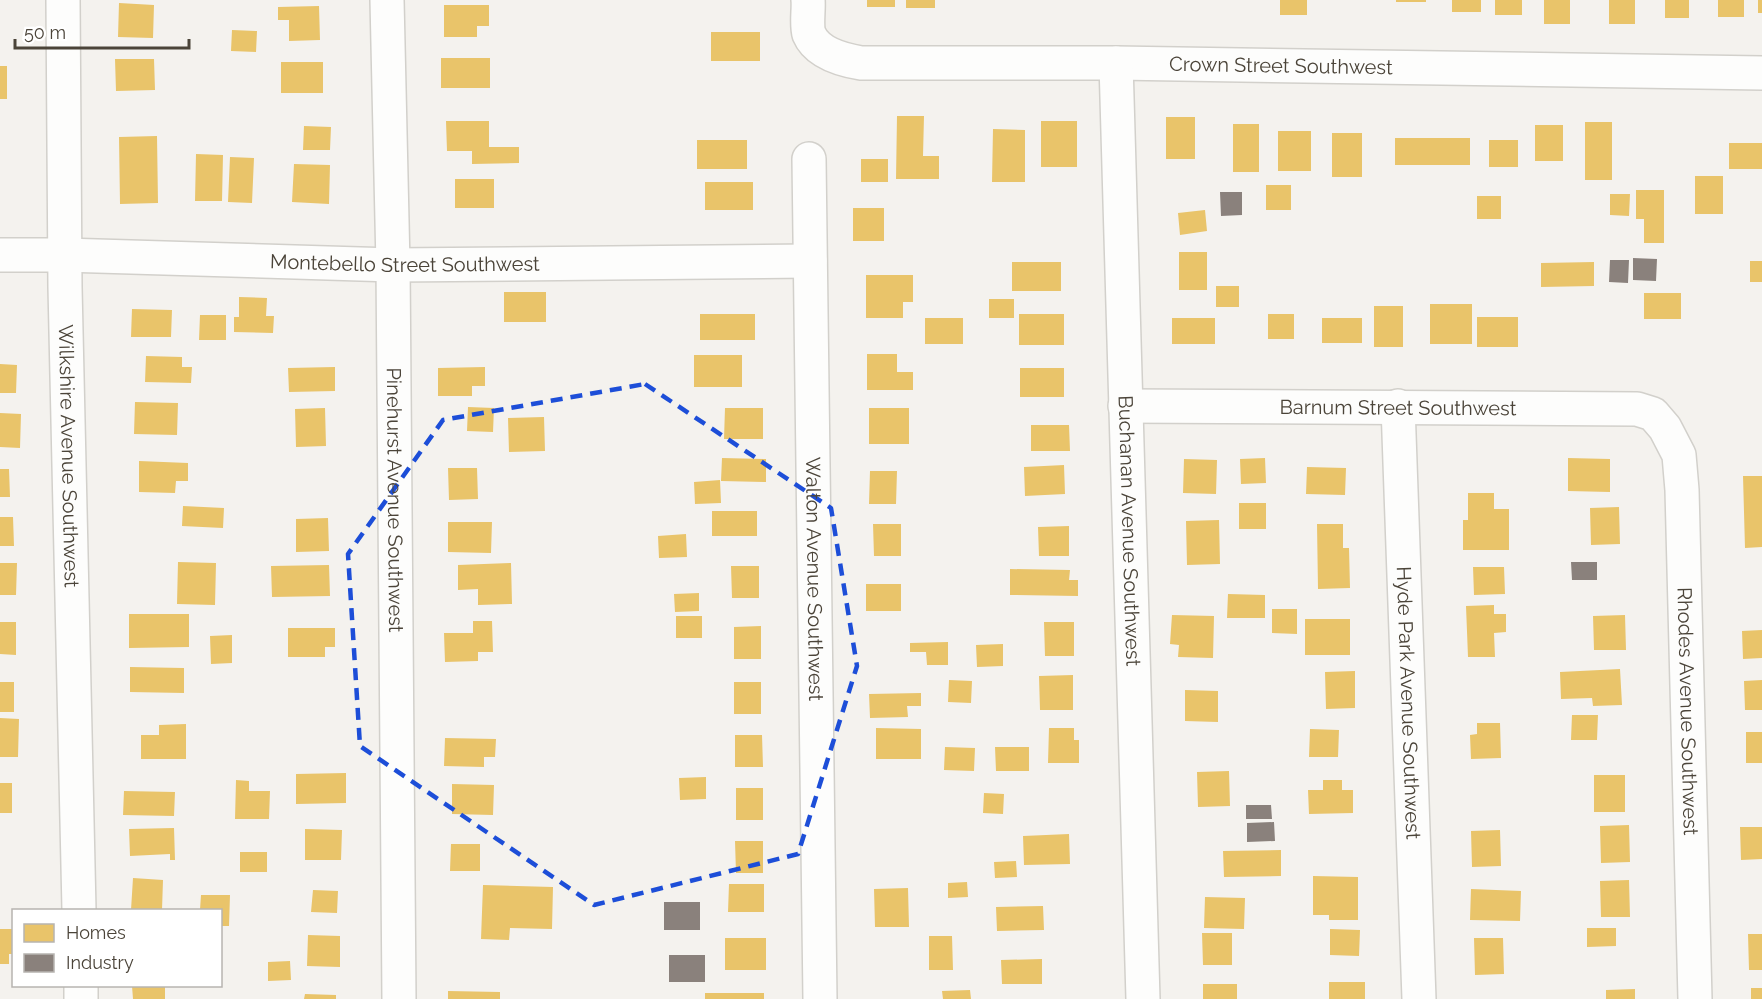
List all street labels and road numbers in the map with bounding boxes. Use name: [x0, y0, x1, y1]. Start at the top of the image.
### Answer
street label: Crown Street Southwest: [1169, 52, 1393, 79]
street label: Montebello Street Southwest: [270, 249, 540, 277]
street label: Wilkshire Avenue Southwest: [54, 324, 84, 588]
street label: Pinehurst Avenue Southwest: [382, 367, 408, 633]
street label: Buchanan Avenue Southwest: [1114, 395, 1145, 667]
street label: Barnum Street Southwest: [1279, 395, 1517, 420]
street label: Walton Avenue Southwest: [801, 457, 828, 702]
street label: Hyde Park Avenue Southwest: [1392, 566, 1425, 840]
street label: Rhodes Avenue Southwest: [1672, 587, 1703, 836]

